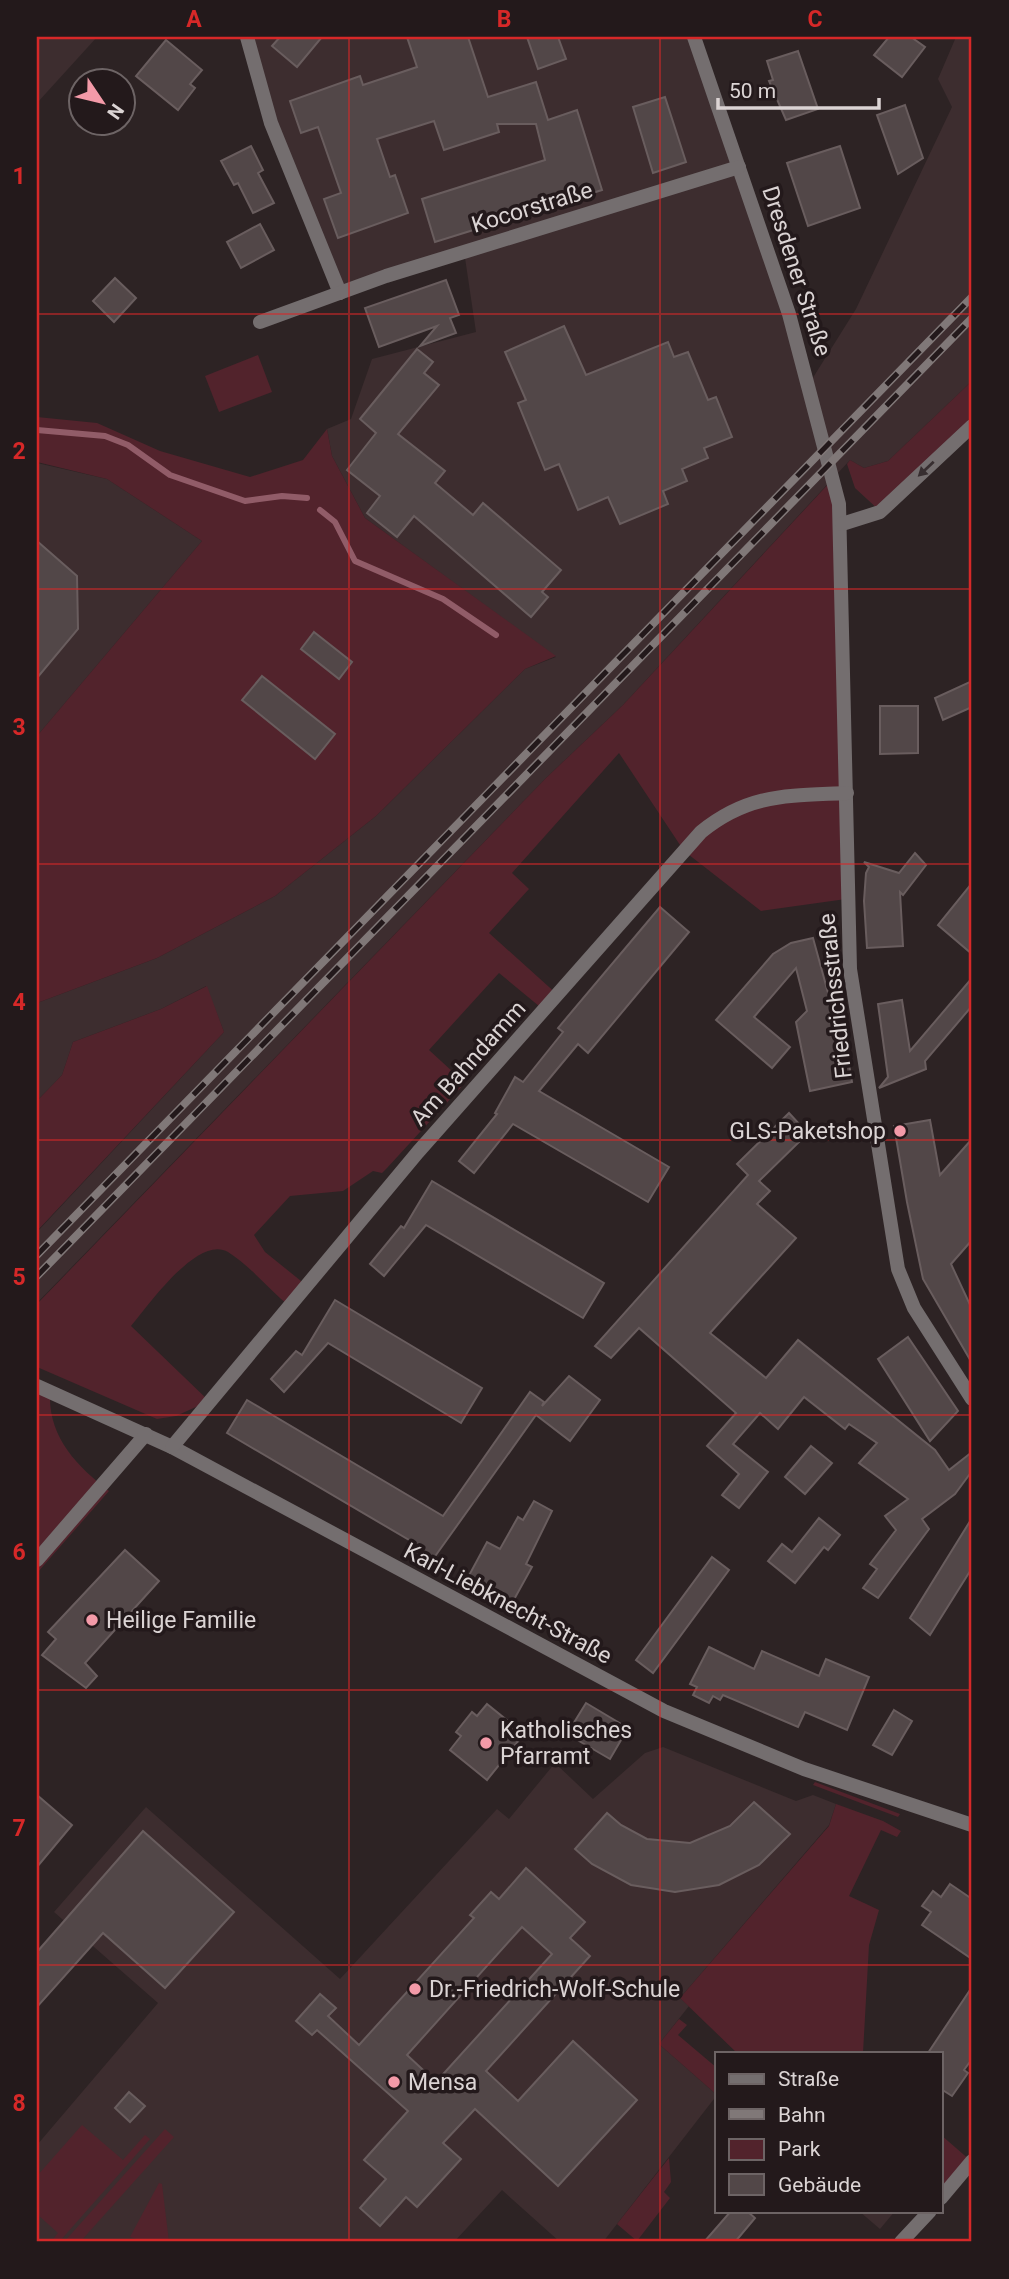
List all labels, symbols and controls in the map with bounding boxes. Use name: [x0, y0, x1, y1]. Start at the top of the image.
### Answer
text: A: [186, 6, 202, 33]
text: B: [497, 6, 511, 33]
text: C: [807, 6, 823, 33]
north arrow: [66, 66, 136, 136]
scale bar: [718, 66, 880, 110]
text: 50 m: [729, 79, 776, 103]
text: N: [102, 99, 129, 124]
text: 1: [12, 163, 26, 190]
street label: Kocorstraße: [468, 176, 596, 239]
street label: Dresdener Straße: [756, 183, 837, 360]
text: 2: [12, 438, 26, 465]
one-way arrow: [917, 461, 935, 477]
text: 3: [12, 714, 26, 741]
street label: Friedrichsstraße: [813, 912, 858, 1080]
text: 4: [12, 989, 26, 1016]
street label: Am Bahndamm: [405, 995, 532, 1131]
place label: GLS-Paketshop: [729, 1118, 886, 1145]
marker: GLS-Paketshop: [892, 1123, 908, 1139]
text: 5: [12, 1264, 26, 1291]
street label: Karl-Liebknecht-Straße: [399, 1537, 616, 1670]
text: 6: [12, 1539, 26, 1566]
place label: Heilige Familie: [106, 1607, 256, 1634]
marker: Heilige Familie: [84, 1612, 100, 1628]
place label: Katholisches Pfarramt: [500, 1717, 632, 1770]
marker: Katholisches Pfarramt: [478, 1735, 494, 1751]
text: 7: [12, 1815, 26, 1842]
place label: Dr.-Friedrich-Wolf-Schule: [429, 1976, 680, 2003]
marker: Dr.-Friedrich-Wolf-Schule: [407, 1981, 423, 1997]
legend: [715, 2052, 942, 2212]
text: Straße: [778, 2067, 839, 2091]
place label: Mensa: [408, 2069, 477, 2096]
marker: Mensa: [386, 2074, 402, 2090]
text: 8: [12, 2090, 26, 2117]
text: Bahn: [778, 2103, 826, 2127]
text: Park: [778, 2137, 821, 2161]
text: Gebäude: [778, 2173, 861, 2197]

